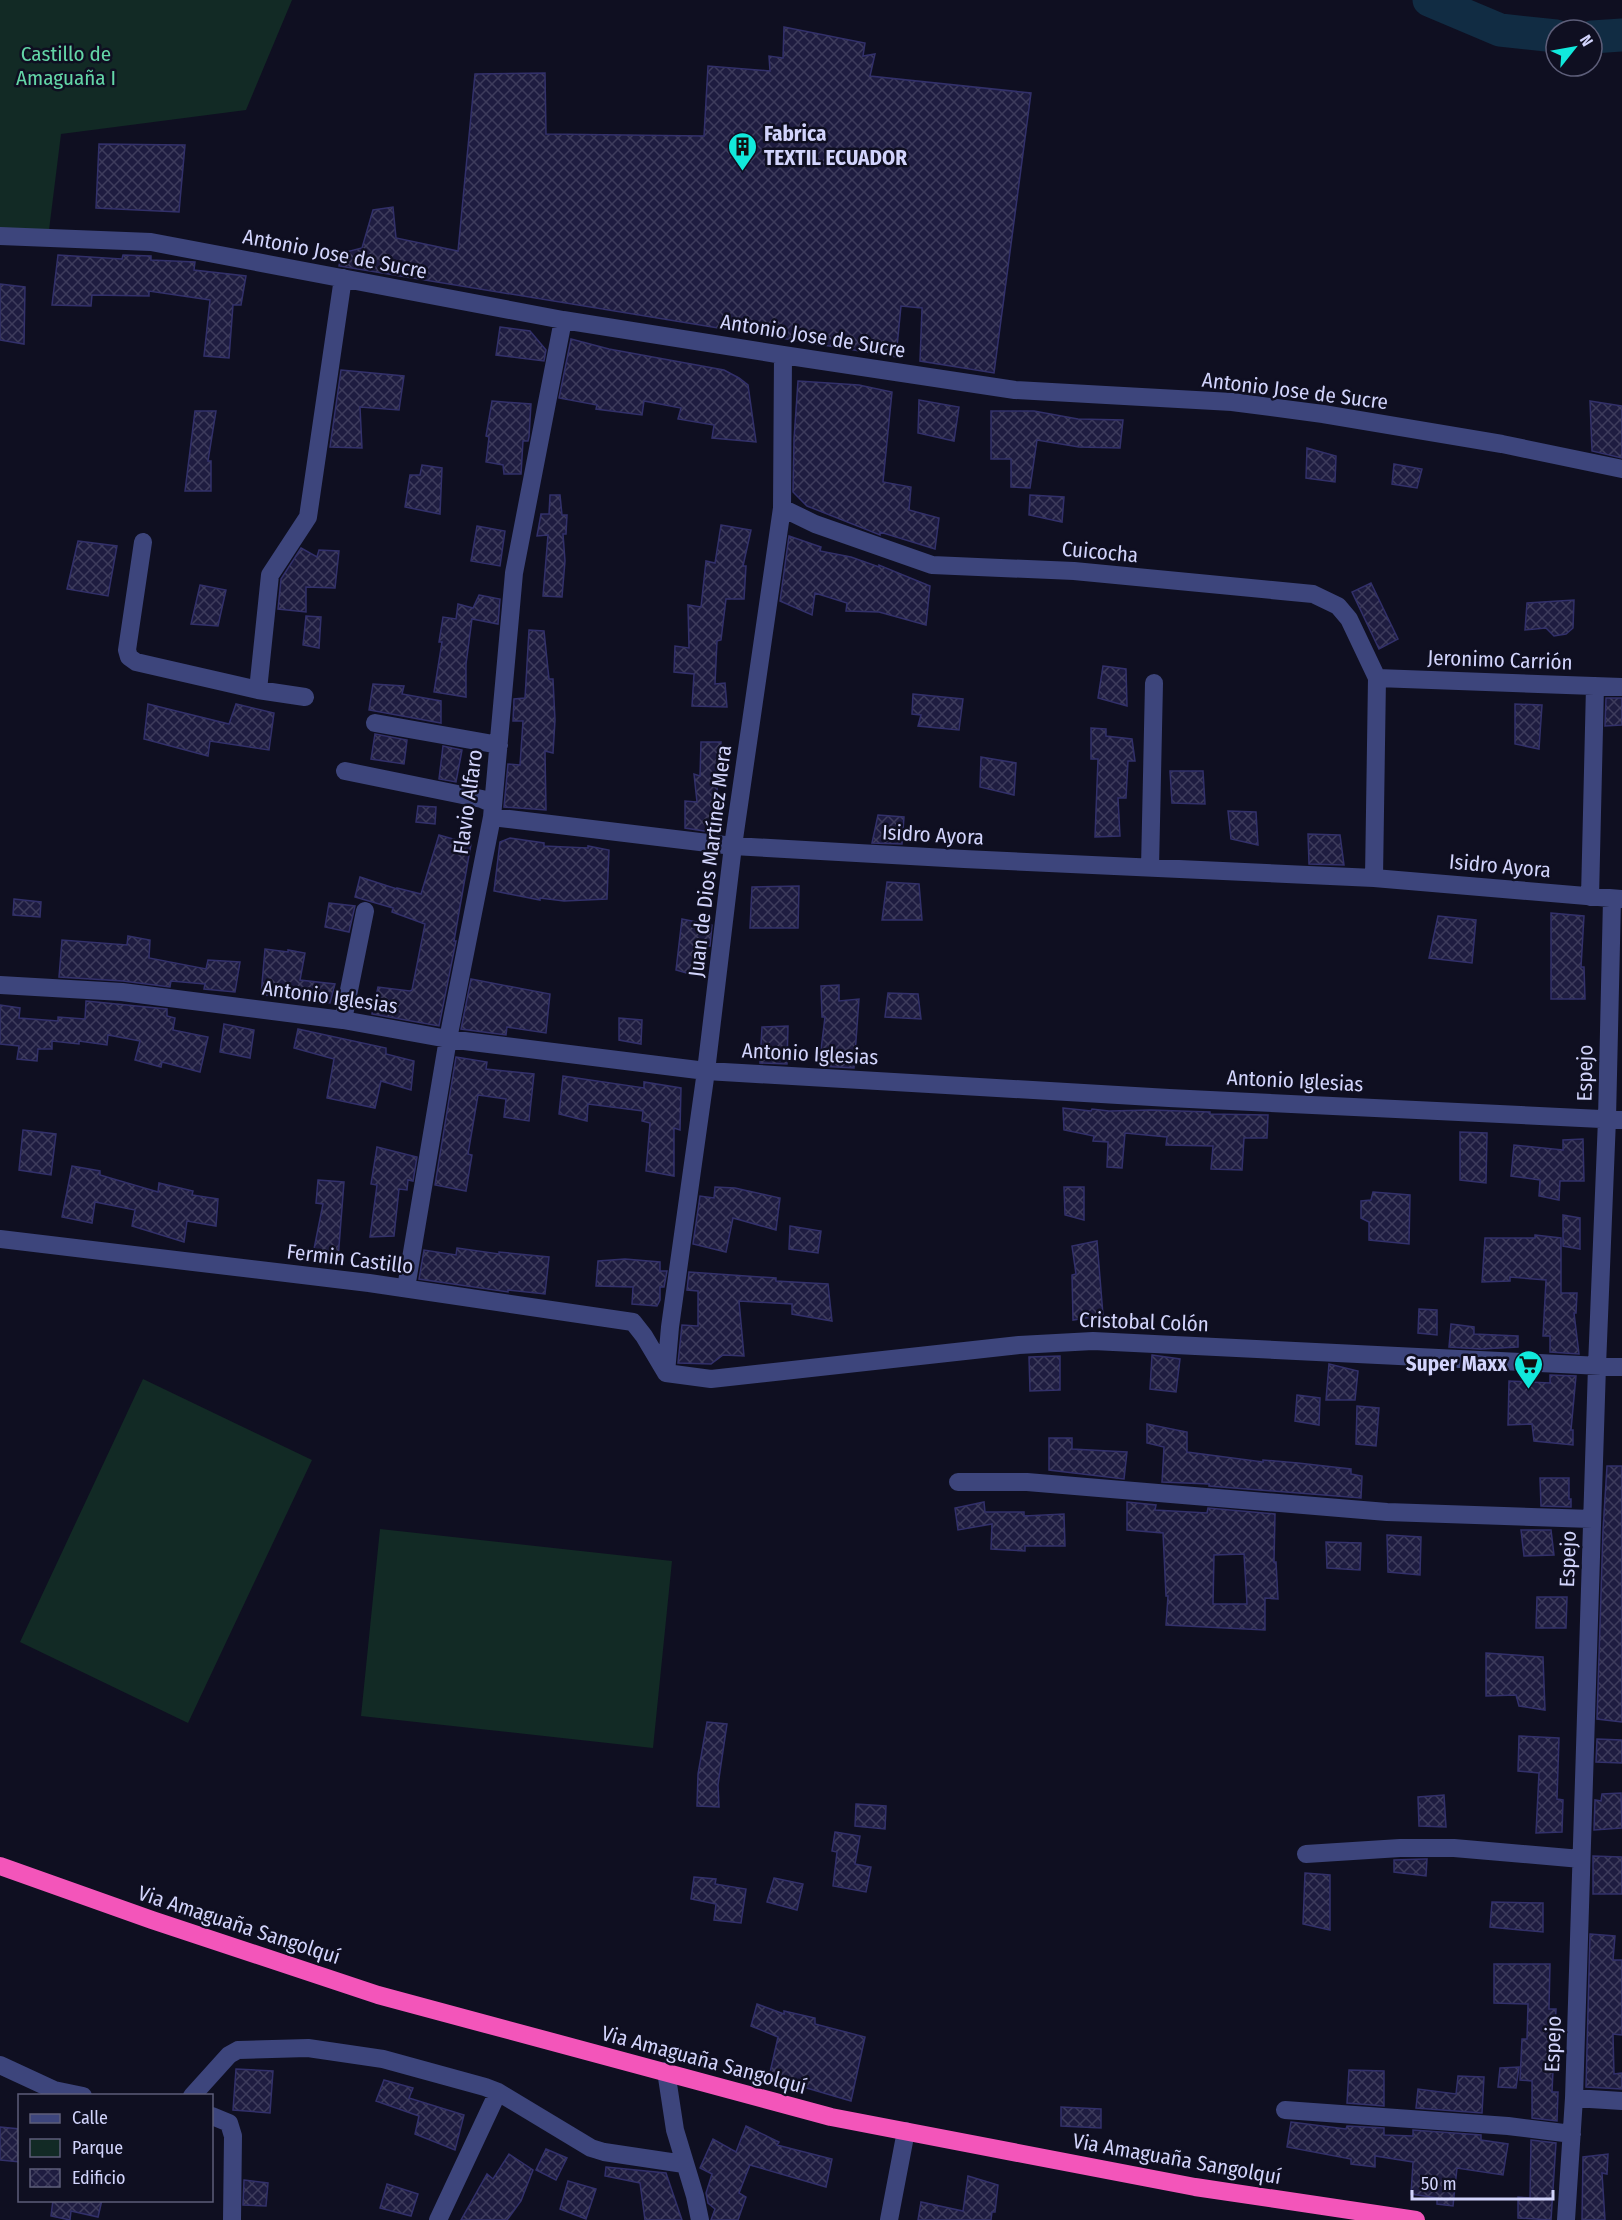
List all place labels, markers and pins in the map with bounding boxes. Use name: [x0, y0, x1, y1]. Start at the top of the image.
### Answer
place label: Fabrica TEXTIL ECUADOR: [764, 121, 907, 171]
building icon: Fabrica TEXTIL ECUADOR: [727, 130, 759, 172]
supermarket icon: Super Maxx: [1512, 1348, 1544, 1390]
place label: Super Maxx: [1406, 1351, 1508, 1377]

